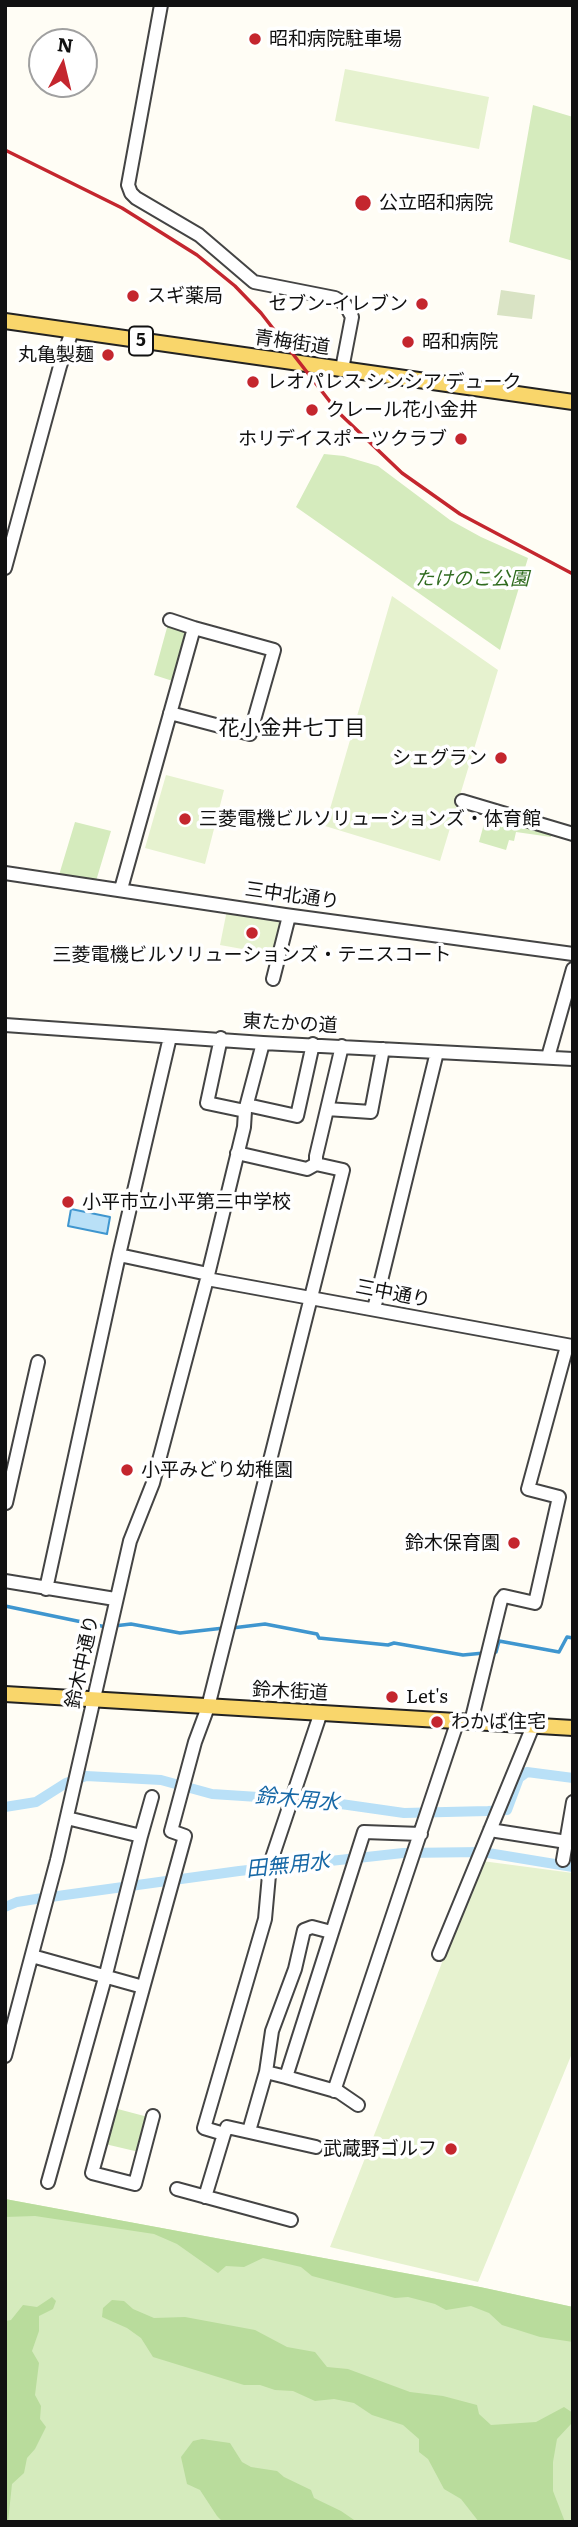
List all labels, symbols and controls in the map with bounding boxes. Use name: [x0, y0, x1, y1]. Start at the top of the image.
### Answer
north arrow: [28, 28, 98, 98]
place label: 昭和病院駐車場: [269, 28, 402, 50]
text: N: [56, 29, 75, 59]
marker: 昭和病院駐車場: [247, 31, 263, 47]
place label: 公立昭和病院: [379, 192, 493, 214]
marker: 公立昭和病院: [353, 193, 373, 213]
place label: スギ薬局: [147, 285, 223, 307]
marker: スギ薬局: [125, 288, 141, 304]
place label: セブン-イレブン: [268, 293, 408, 315]
marker: セブン-イレブン: [414, 296, 430, 312]
road number: 5: [129, 326, 153, 356]
street label: 青梅街道: [253, 326, 331, 360]
place label: 昭和病院: [422, 331, 498, 353]
marker: 昭和病院: [400, 334, 416, 350]
place label: 丸亀製麺: [18, 344, 94, 366]
marker: 丸亀製麺: [100, 347, 116, 363]
place label: レオパレス シンシア デューク: [267, 371, 522, 393]
marker: レオパレス シンシア デューク: [245, 374, 261, 390]
place label: クレール花小金井: [326, 399, 478, 421]
marker: クレール花小金井: [304, 402, 320, 418]
place label: ホリデイスポーツクラブ: [238, 428, 447, 450]
marker: ホリデイスポーツクラブ: [453, 431, 469, 447]
park label: たけのこ公園: [415, 568, 529, 590]
district label: 花小金井七丁目: [219, 716, 365, 742]
place label: シェグラン: [392, 747, 487, 769]
marker: シェグラン: [493, 750, 509, 766]
place label: 三菱電機ビルソリューションズ・体育館: [199, 808, 541, 830]
marker: 三菱電機ビルソリューションズ・体育館: [177, 811, 193, 827]
street label: 三中北通り: [243, 878, 341, 914]
marker: 三菱電機ビルソリューションズ・テニスコート: [244, 925, 260, 941]
place label: 三菱電機ビルソリューションズ・テニスコート: [53, 944, 451, 966]
street label: 東たかの道: [242, 1010, 338, 1038]
place label: 小平市立小平第三中学校: [82, 1191, 291, 1213]
marker: 小平市立小平第三中学校: [60, 1194, 76, 1210]
street label: 三中通り: [354, 1276, 432, 1312]
place label: 小平みどり幼稚園: [141, 1459, 293, 1481]
marker: 小平みどり幼稚園: [119, 1462, 135, 1478]
place label: 鈴木保育園: [405, 1532, 500, 1554]
marker: 鈴木保育園: [506, 1535, 522, 1551]
street label: 鈴木中通り: [62, 1613, 104, 1711]
street label: 鈴木街道: [251, 1679, 329, 1705]
place label: Let's: [406, 1686, 448, 1708]
marker: Let's: [384, 1689, 400, 1705]
place label: わかば住宅: [451, 1711, 546, 1733]
marker: わかば住宅: [429, 1714, 445, 1730]
water label: 鈴木用水: [254, 1784, 340, 1816]
water label: 田無用水: [245, 1849, 331, 1883]
place label: 武蔵野ゴルフ: [323, 2138, 437, 2160]
marker: 武蔵野ゴルフ: [443, 2141, 459, 2157]

